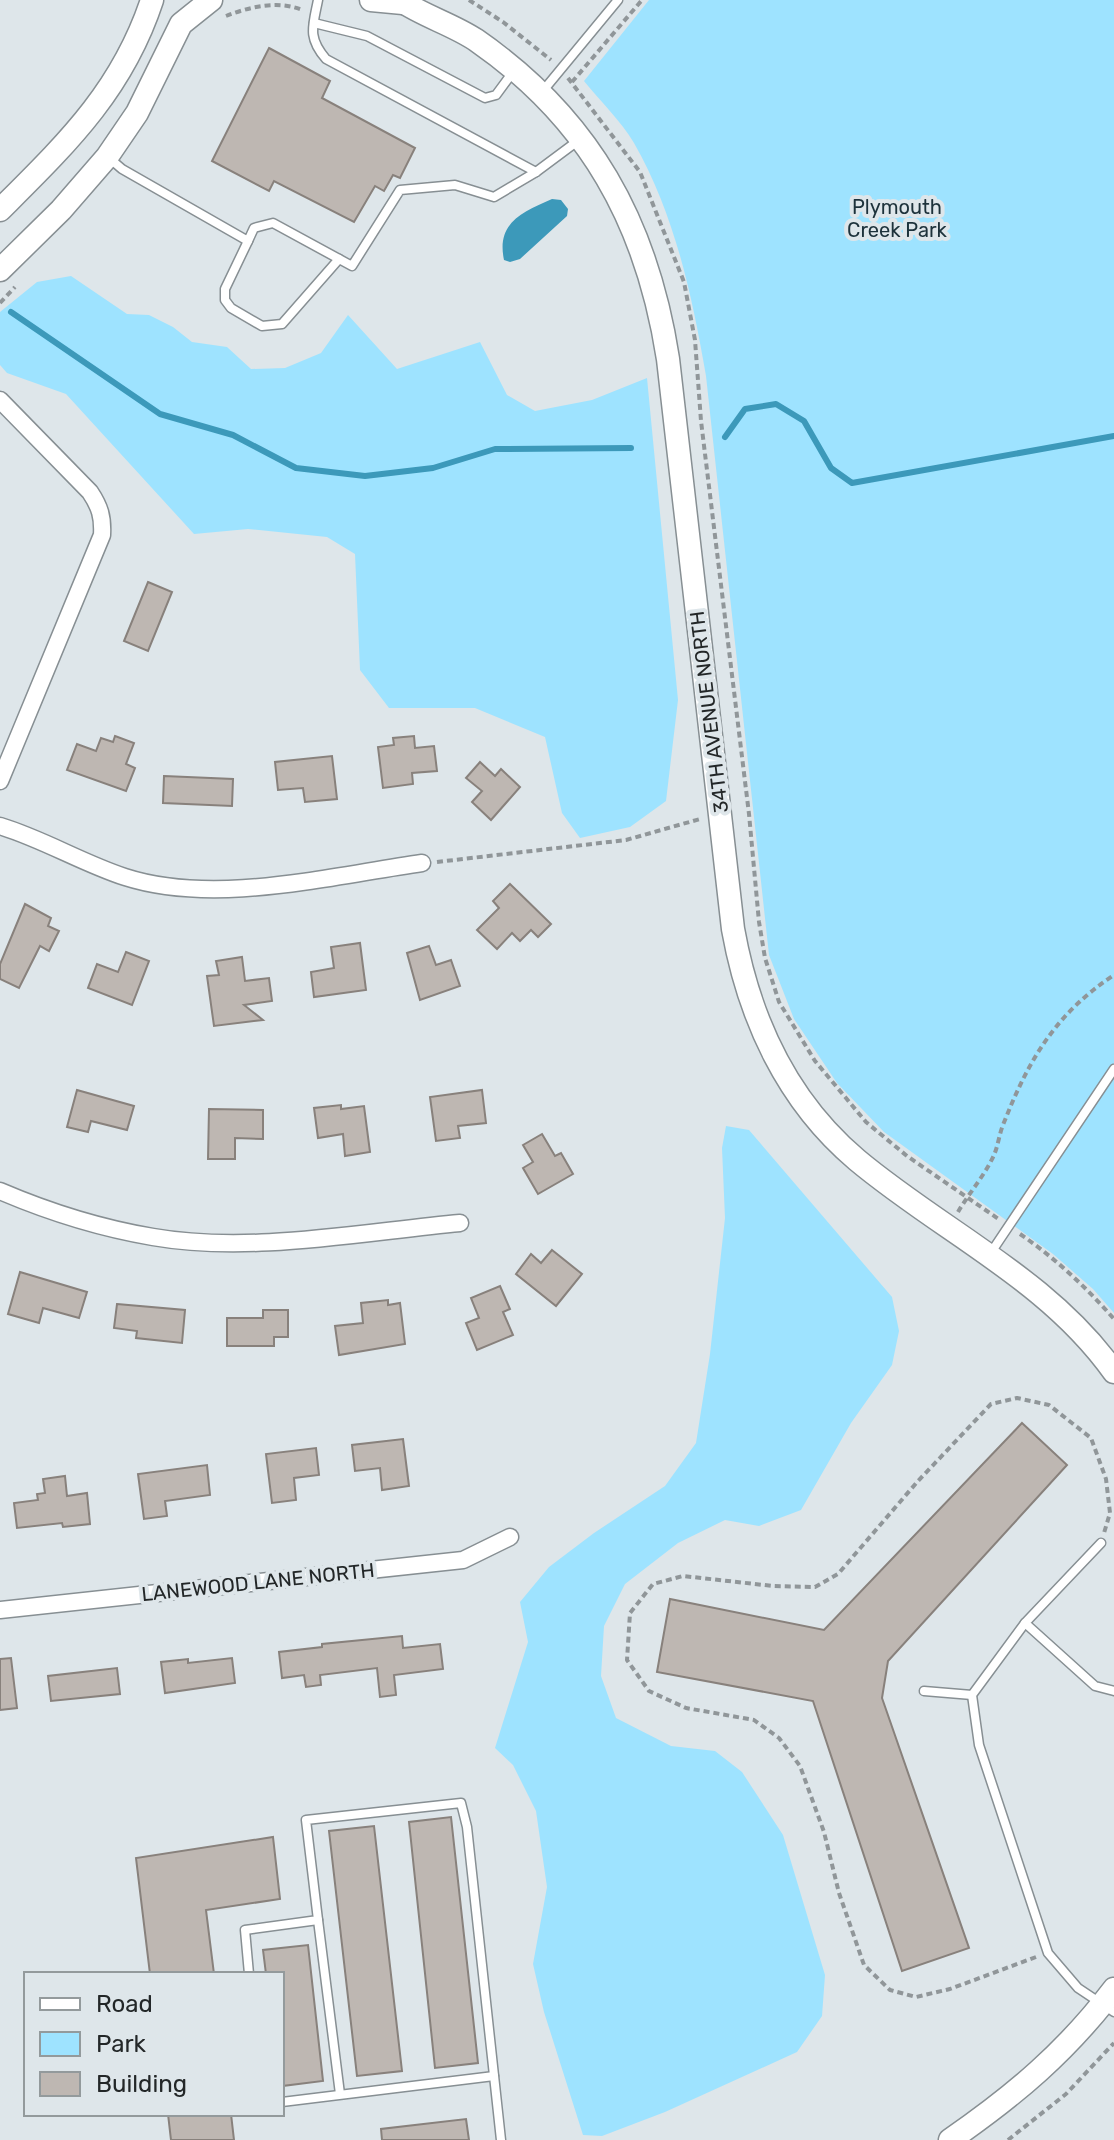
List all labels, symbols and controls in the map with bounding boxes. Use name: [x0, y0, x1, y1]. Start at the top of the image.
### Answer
park label: Plymouth Creek Park: [847, 195, 948, 242]
street label: 34TH AVENUE NORTH: [685, 610, 733, 814]
street label: LANEWOOD LANE NORTH: [140, 1558, 376, 1606]
legend: [24, 1972, 284, 2116]
text: Road: [96, 1990, 153, 2018]
text: Park: [96, 2030, 147, 2058]
text: Building: [96, 2070, 187, 2098]

